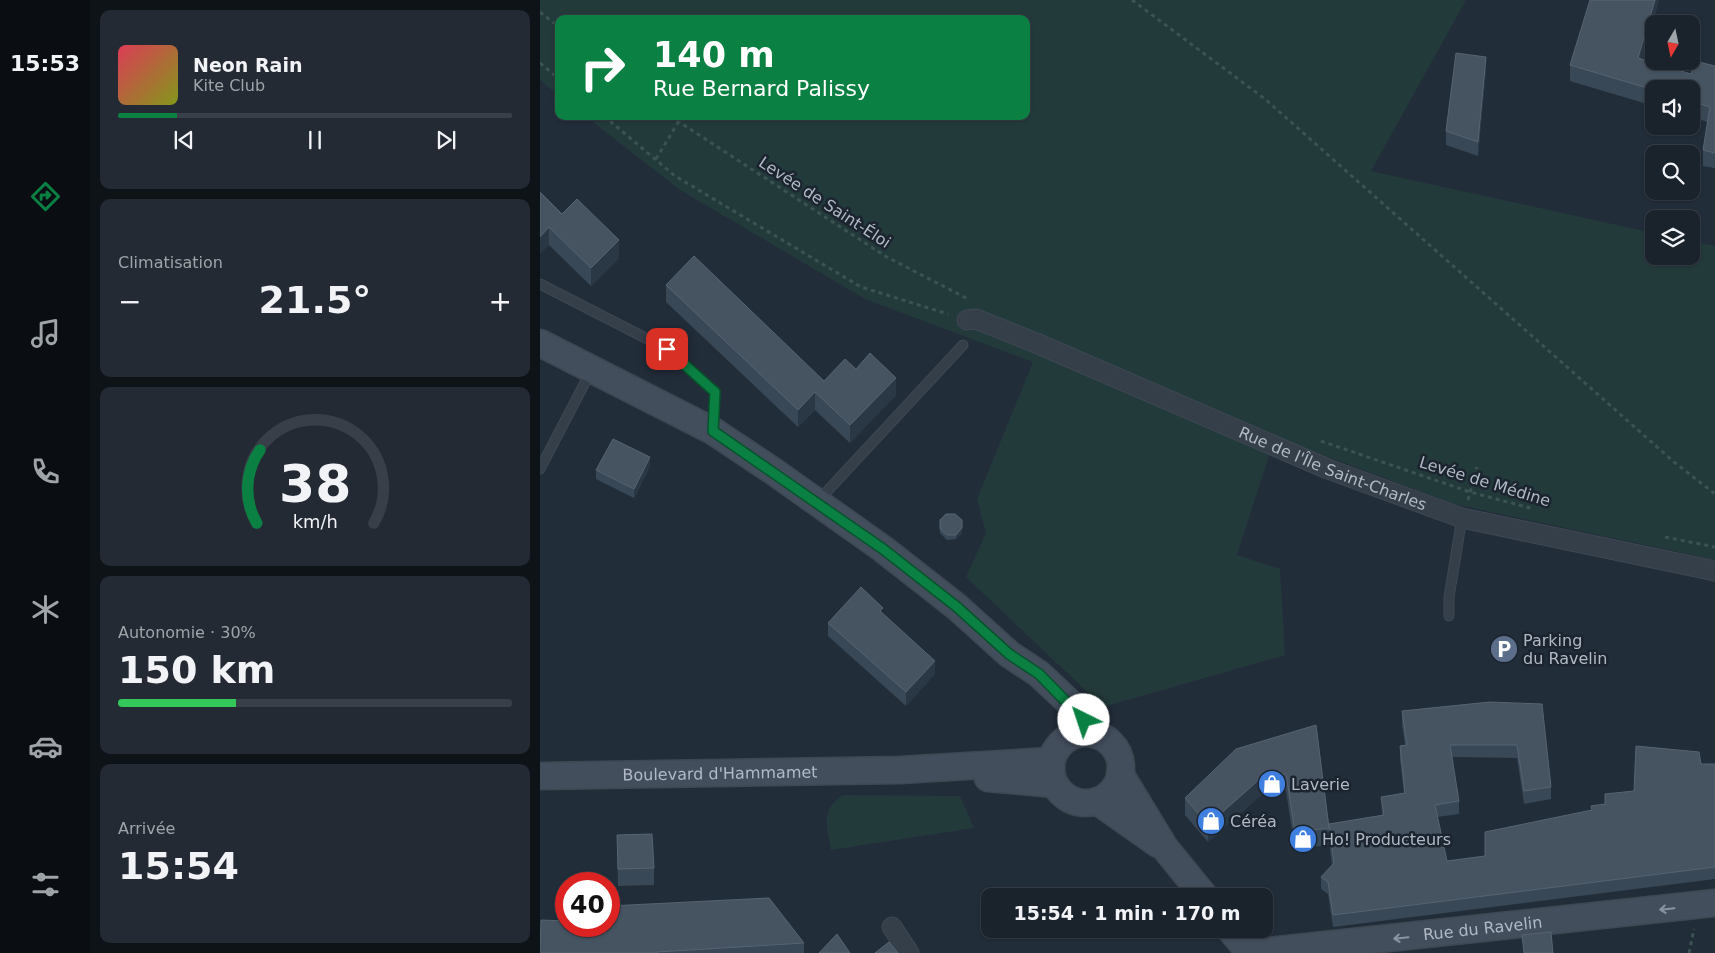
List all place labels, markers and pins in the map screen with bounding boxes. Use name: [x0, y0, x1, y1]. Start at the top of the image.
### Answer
pin: [646, 328, 688, 370]
place label: Parking du Ravelin: [1523, 631, 1607, 668]
parking icon: Parking du Ravelin: [1489, 634, 1519, 664]
shop icon: Laverie: [1257, 769, 1287, 799]
place label: Laverie: [1291, 775, 1350, 794]
shop icon: Céréa: [1196, 806, 1226, 836]
place label: Céréa: [1230, 812, 1277, 831]
shop icon: Ho! Producteurs: [1288, 824, 1318, 854]
place label: Ho! Producteurs: [1322, 830, 1451, 849]

